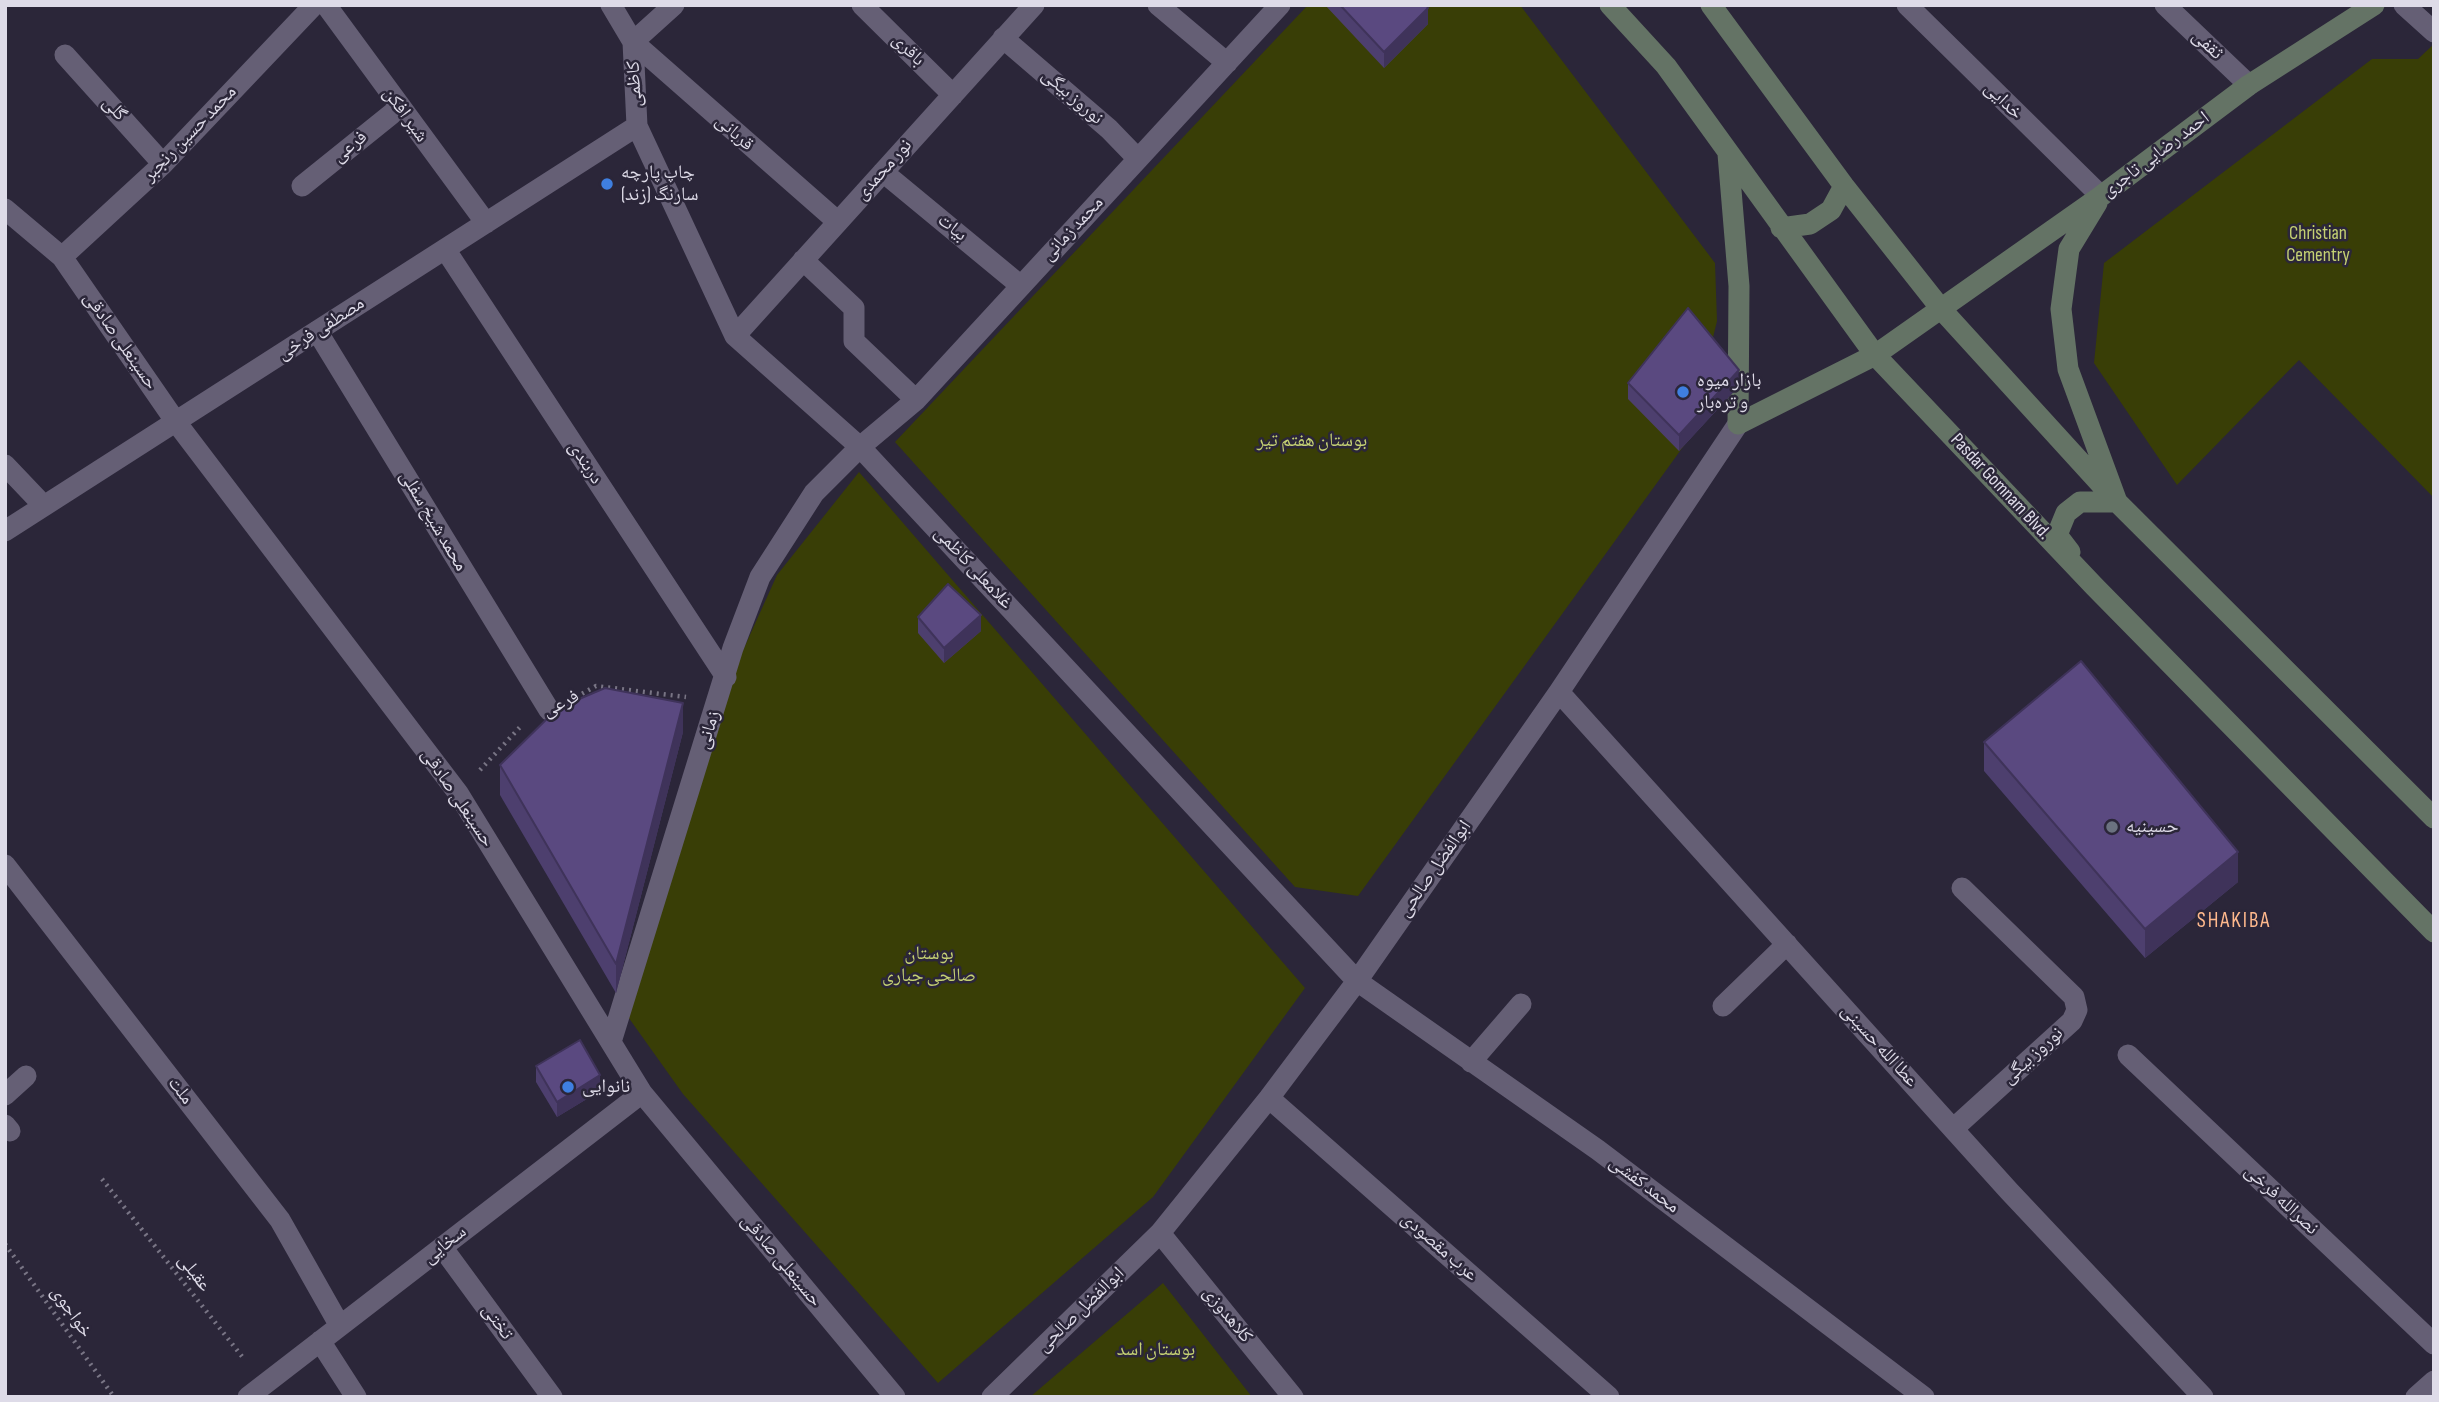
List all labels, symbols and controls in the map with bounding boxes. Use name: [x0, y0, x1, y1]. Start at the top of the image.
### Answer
street label: ثقفی: [2187, 25, 2227, 65]
street label: باقری: [887, 29, 929, 71]
street label: کاظمی: [622, 60, 648, 108]
street label: نوروز بیگی: [1036, 64, 1108, 130]
street label: خدایی: [1979, 77, 2027, 125]
street label: محمد حسین رنجبر: [138, 81, 242, 187]
street label: شیر افکن: [377, 83, 433, 147]
street label: گلی: [97, 92, 131, 126]
street label: احمد رضایی تاجری: [2098, 107, 2214, 203]
street label: قربانی: [710, 110, 758, 156]
street label: فرعی: [328, 126, 372, 168]
street label: نور محمدی: [851, 135, 917, 205]
place label: چاپ پارچه سارنگ (زند): [621, 162, 698, 206]
marker: چاپ پارچه سارنگ (زند): [599, 176, 615, 192]
street label: محمد زمانی: [1037, 192, 1109, 266]
street label: بیات: [933, 209, 971, 247]
park label: Christian Cementry: [2286, 223, 2350, 267]
street label: حسینعلی صادقی: [78, 288, 162, 394]
street label: مصطفی فرخی: [273, 292, 369, 366]
place label: بازار میوه و تره‌بار: [1697, 370, 1761, 414]
marker: بازار میوه و تره‌بار: [1675, 384, 1691, 400]
street label: Pasdar Gomnam Blvd.: [1945, 429, 2055, 545]
park label: بوستان هفتم تیر: [1257, 430, 1367, 452]
street label: دربندی: [563, 437, 607, 489]
street label: محمد شیخ سفلی: [394, 466, 472, 576]
street label: غلامعلی کاظمی: [929, 522, 1017, 614]
street label: فرعی: [539, 685, 583, 723]
street label: زمانی: [692, 708, 726, 752]
street label: حسینعلی صادقی: [416, 744, 498, 852]
street label: ابوالفضل صالحی: [1393, 816, 1477, 922]
place label: حسینیه: [2126, 816, 2178, 838]
marker: حسینیه: [2104, 819, 2120, 835]
district label: SHAKIBA: [2198, 909, 2270, 935]
park label: بوستان صالحی جباری: [882, 943, 976, 987]
street label: عطا الله حسینی: [1836, 1000, 1922, 1092]
street label: نوروز بیگی: [1998, 1023, 2068, 1089]
street label: ملت: [162, 1073, 198, 1109]
place label: نانوایی: [582, 1076, 630, 1098]
marker: نانوایی: [560, 1079, 576, 1095]
street label: محمد کفشی: [1604, 1151, 1684, 1219]
street label: نصرالله فرخی: [2239, 1160, 2323, 1240]
street label: عرب مقصودی: [1396, 1207, 1482, 1287]
street label: حسینعلی صادقی: [736, 1210, 826, 1312]
street label: سخایی: [418, 1221, 472, 1269]
street label: عقیلی: [172, 1250, 216, 1296]
street label: ابوالفضل صالحی: [1032, 1263, 1130, 1357]
street label: خواجوی: [45, 1282, 97, 1342]
street label: کلاهدوزی: [1197, 1282, 1257, 1348]
street label: تختی: [476, 1299, 518, 1345]
park label: بوستان اسد: [1117, 1339, 1195, 1361]

